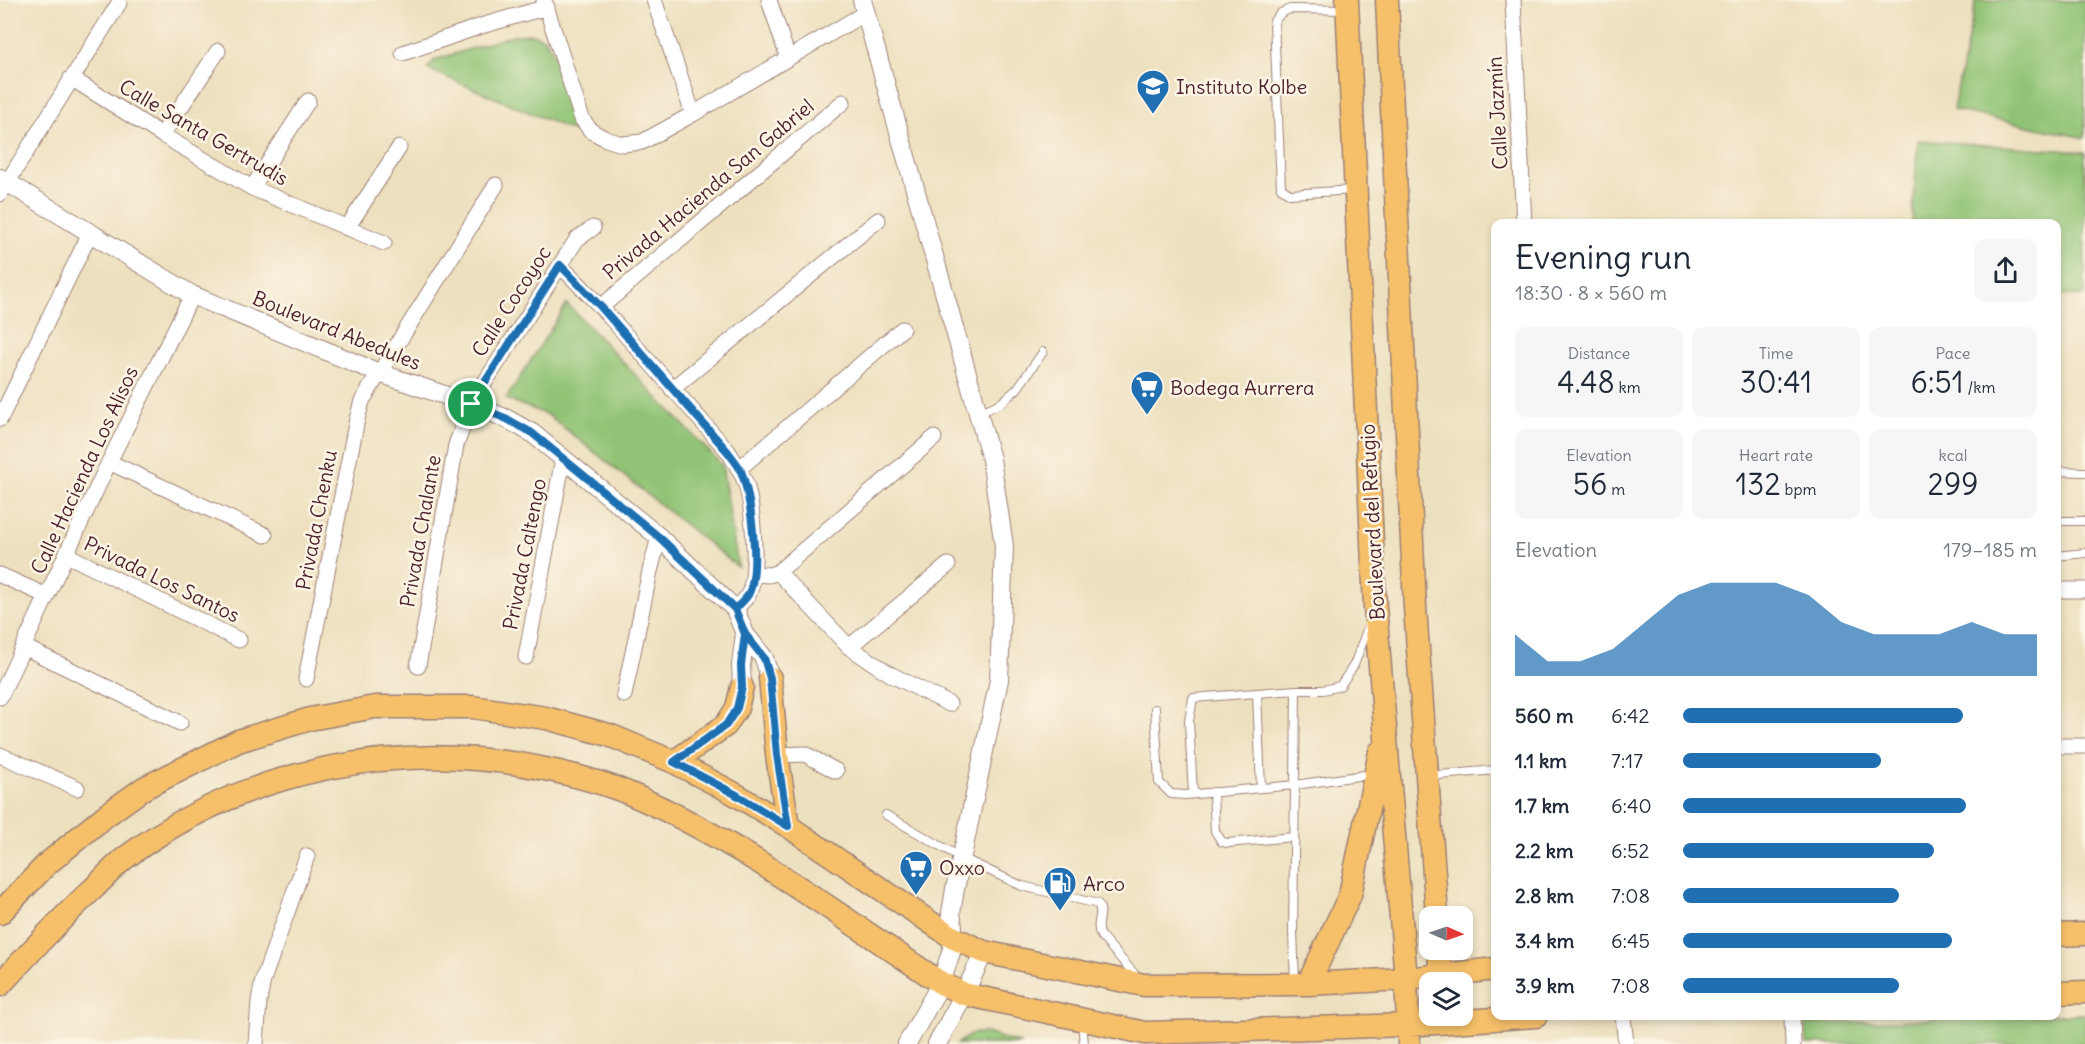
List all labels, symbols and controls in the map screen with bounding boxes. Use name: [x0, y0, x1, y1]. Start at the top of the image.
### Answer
street label: Calle Jazmín: [1482, 56, 1512, 170]
school or university icon: Instituto Kolbe: [1135, 68, 1171, 115]
street label: Calle Santa Gertrudis: [115, 73, 293, 191]
place label: Instituto Kolbe: [1176, 74, 1307, 99]
street label: Privada Hacienda San Gabriel: [597, 93, 819, 285]
text: Evening run: [1515, 236, 1691, 278]
button: share: [1974, 239, 2037, 302]
street label: Calle Cocoyoc: [466, 241, 556, 361]
text: 18:30 · 8 × 560 m: [1515, 280, 1667, 305]
street label: Boulevard Abedules: [249, 285, 425, 375]
text: Distance: [1568, 343, 1630, 363]
text: Time: [1759, 343, 1793, 363]
text: Pace: [1936, 343, 1970, 363]
street label: Calle Hacienda Los Alisos: [25, 362, 143, 578]
text: 4.48: [1557, 363, 1615, 401]
text: 30:41: [1740, 363, 1812, 401]
text: 6:51: [1910, 363, 1964, 401]
supermarket icon: Bodega Aurrera: [1129, 369, 1165, 416]
place label: Bodega Aurrera: [1170, 375, 1315, 400]
text: km: [1615, 377, 1641, 397]
text: /km: [1964, 377, 1996, 397]
pin: [445, 378, 496, 429]
icon: arrive: [454, 387, 487, 420]
street label: Boulevard del Refugio: [1354, 423, 1390, 621]
text: Elevation: [1566, 445, 1632, 465]
text: Heart rate: [1739, 445, 1813, 465]
text: kcal: [1939, 445, 1967, 465]
street label: Privada Chenku: [290, 448, 342, 592]
street label: Privada Chalante: [394, 453, 446, 609]
text: 56: [1573, 465, 1607, 503]
text: 132: [1735, 465, 1781, 503]
text: 299: [1928, 465, 1978, 503]
street label: Privada Caltengo: [497, 476, 551, 632]
text: m: [1607, 479, 1625, 499]
text: bpm: [1781, 479, 1817, 499]
street label: Privada Los Santos: [80, 530, 244, 628]
text: Elevation: [1515, 537, 1597, 562]
text: 179–185 m: [1943, 537, 2037, 562]
text: 560 m: [1515, 703, 1574, 728]
text: 6:42: [1611, 703, 1650, 728]
text: 1.1 km: [1515, 748, 1567, 773]
text: 7:17: [1611, 748, 1643, 773]
text: 1.7 km: [1515, 793, 1569, 818]
text: 6:40: [1611, 793, 1652, 818]
text: 2.2 km: [1515, 838, 1574, 863]
text: 6:52: [1611, 838, 1650, 863]
supermarket icon: Oxxo: [898, 849, 934, 896]
place label: Oxxo: [939, 855, 985, 880]
fuel station icon: Arco: [1042, 865, 1078, 912]
place label: Arco: [1083, 871, 1125, 896]
text: 2.8 km: [1515, 883, 1574, 908]
text: 7:08: [1611, 883, 1650, 908]
north arrow: [1419, 906, 1473, 960]
map controls: [1419, 906, 1473, 1026]
text: 3.4 km: [1515, 928, 1574, 953]
text: 6:45: [1611, 928, 1650, 953]
button: layers: [1419, 972, 1473, 1026]
text: 3.9 km: [1515, 973, 1575, 998]
text: 7:08: [1611, 973, 1650, 998]

